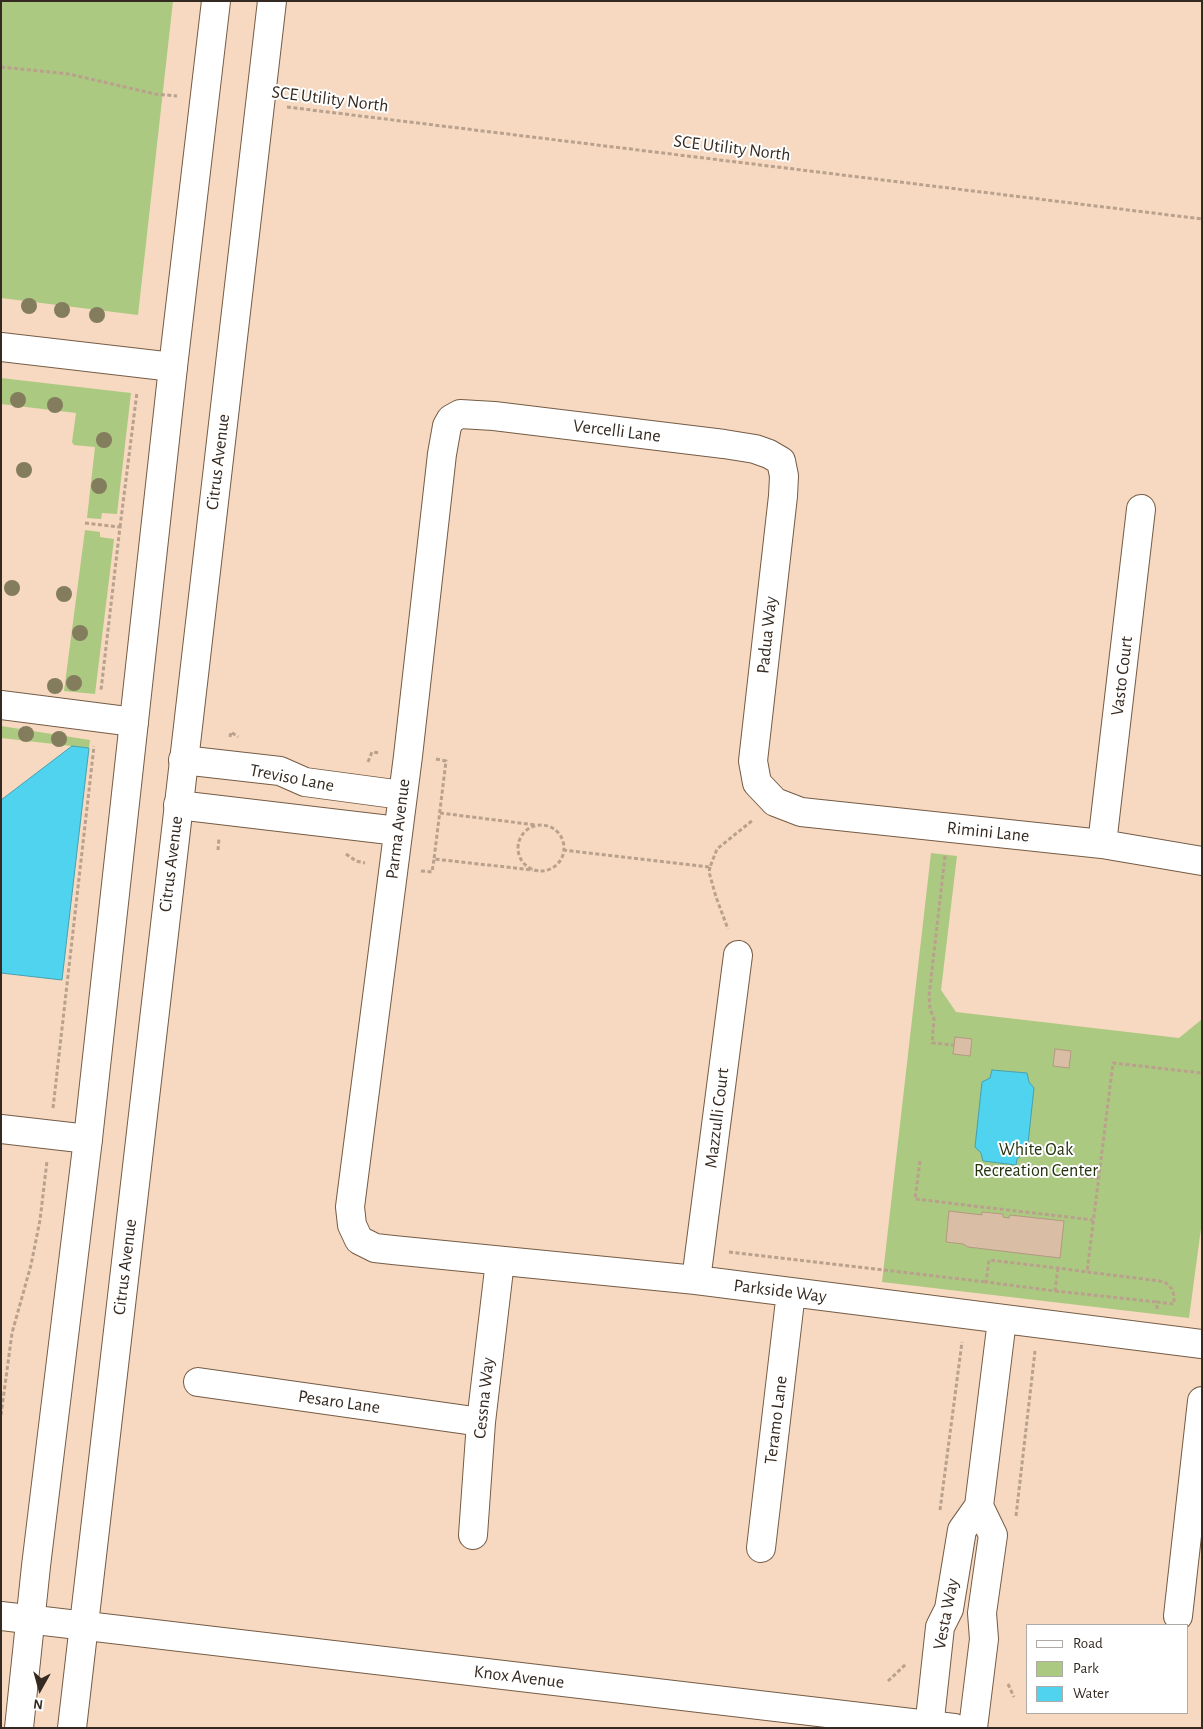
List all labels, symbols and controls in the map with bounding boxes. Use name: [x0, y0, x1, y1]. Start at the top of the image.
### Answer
street label: SCE Utility North: [270, 81, 390, 117]
street label: SCE Utility North: [672, 130, 792, 166]
street label: Citrus Avenue: [201, 413, 235, 511]
street label: Vercelli Lane: [572, 415, 662, 447]
street label: Padua Way: [752, 595, 782, 675]
street label: Vasto Court: [1106, 635, 1138, 717]
street label: Treviso Lane: [248, 759, 336, 797]
street label: Parma Avenue: [381, 778, 415, 880]
street label: Citrus Avenue: [154, 815, 188, 913]
street label: Rimini Lane: [946, 817, 1030, 847]
street label: Mazzulli Court: [700, 1067, 734, 1169]
park label: White Oak Recreation Center: [974, 1139, 1098, 1182]
street label: Citrus Avenue: [108, 1218, 142, 1316]
street label: Parkside Way: [732, 1275, 828, 1307]
street label: Cessna Way: [469, 1356, 499, 1440]
street label: Teramo Lane: [760, 1374, 792, 1466]
street label: Pesaro Lane: [297, 1386, 381, 1418]
street label: Vesta Way: [929, 1576, 963, 1652]
legend: [1026, 1624, 1188, 1714]
text: Road: [1073, 1636, 1103, 1651]
street label: Knox Avenue: [473, 1661, 565, 1693]
text: Park: [1073, 1661, 1099, 1676]
north arrow: [15, 1664, 65, 1714]
text: Water: [1073, 1686, 1109, 1701]
text: N: [32, 1696, 44, 1711]

